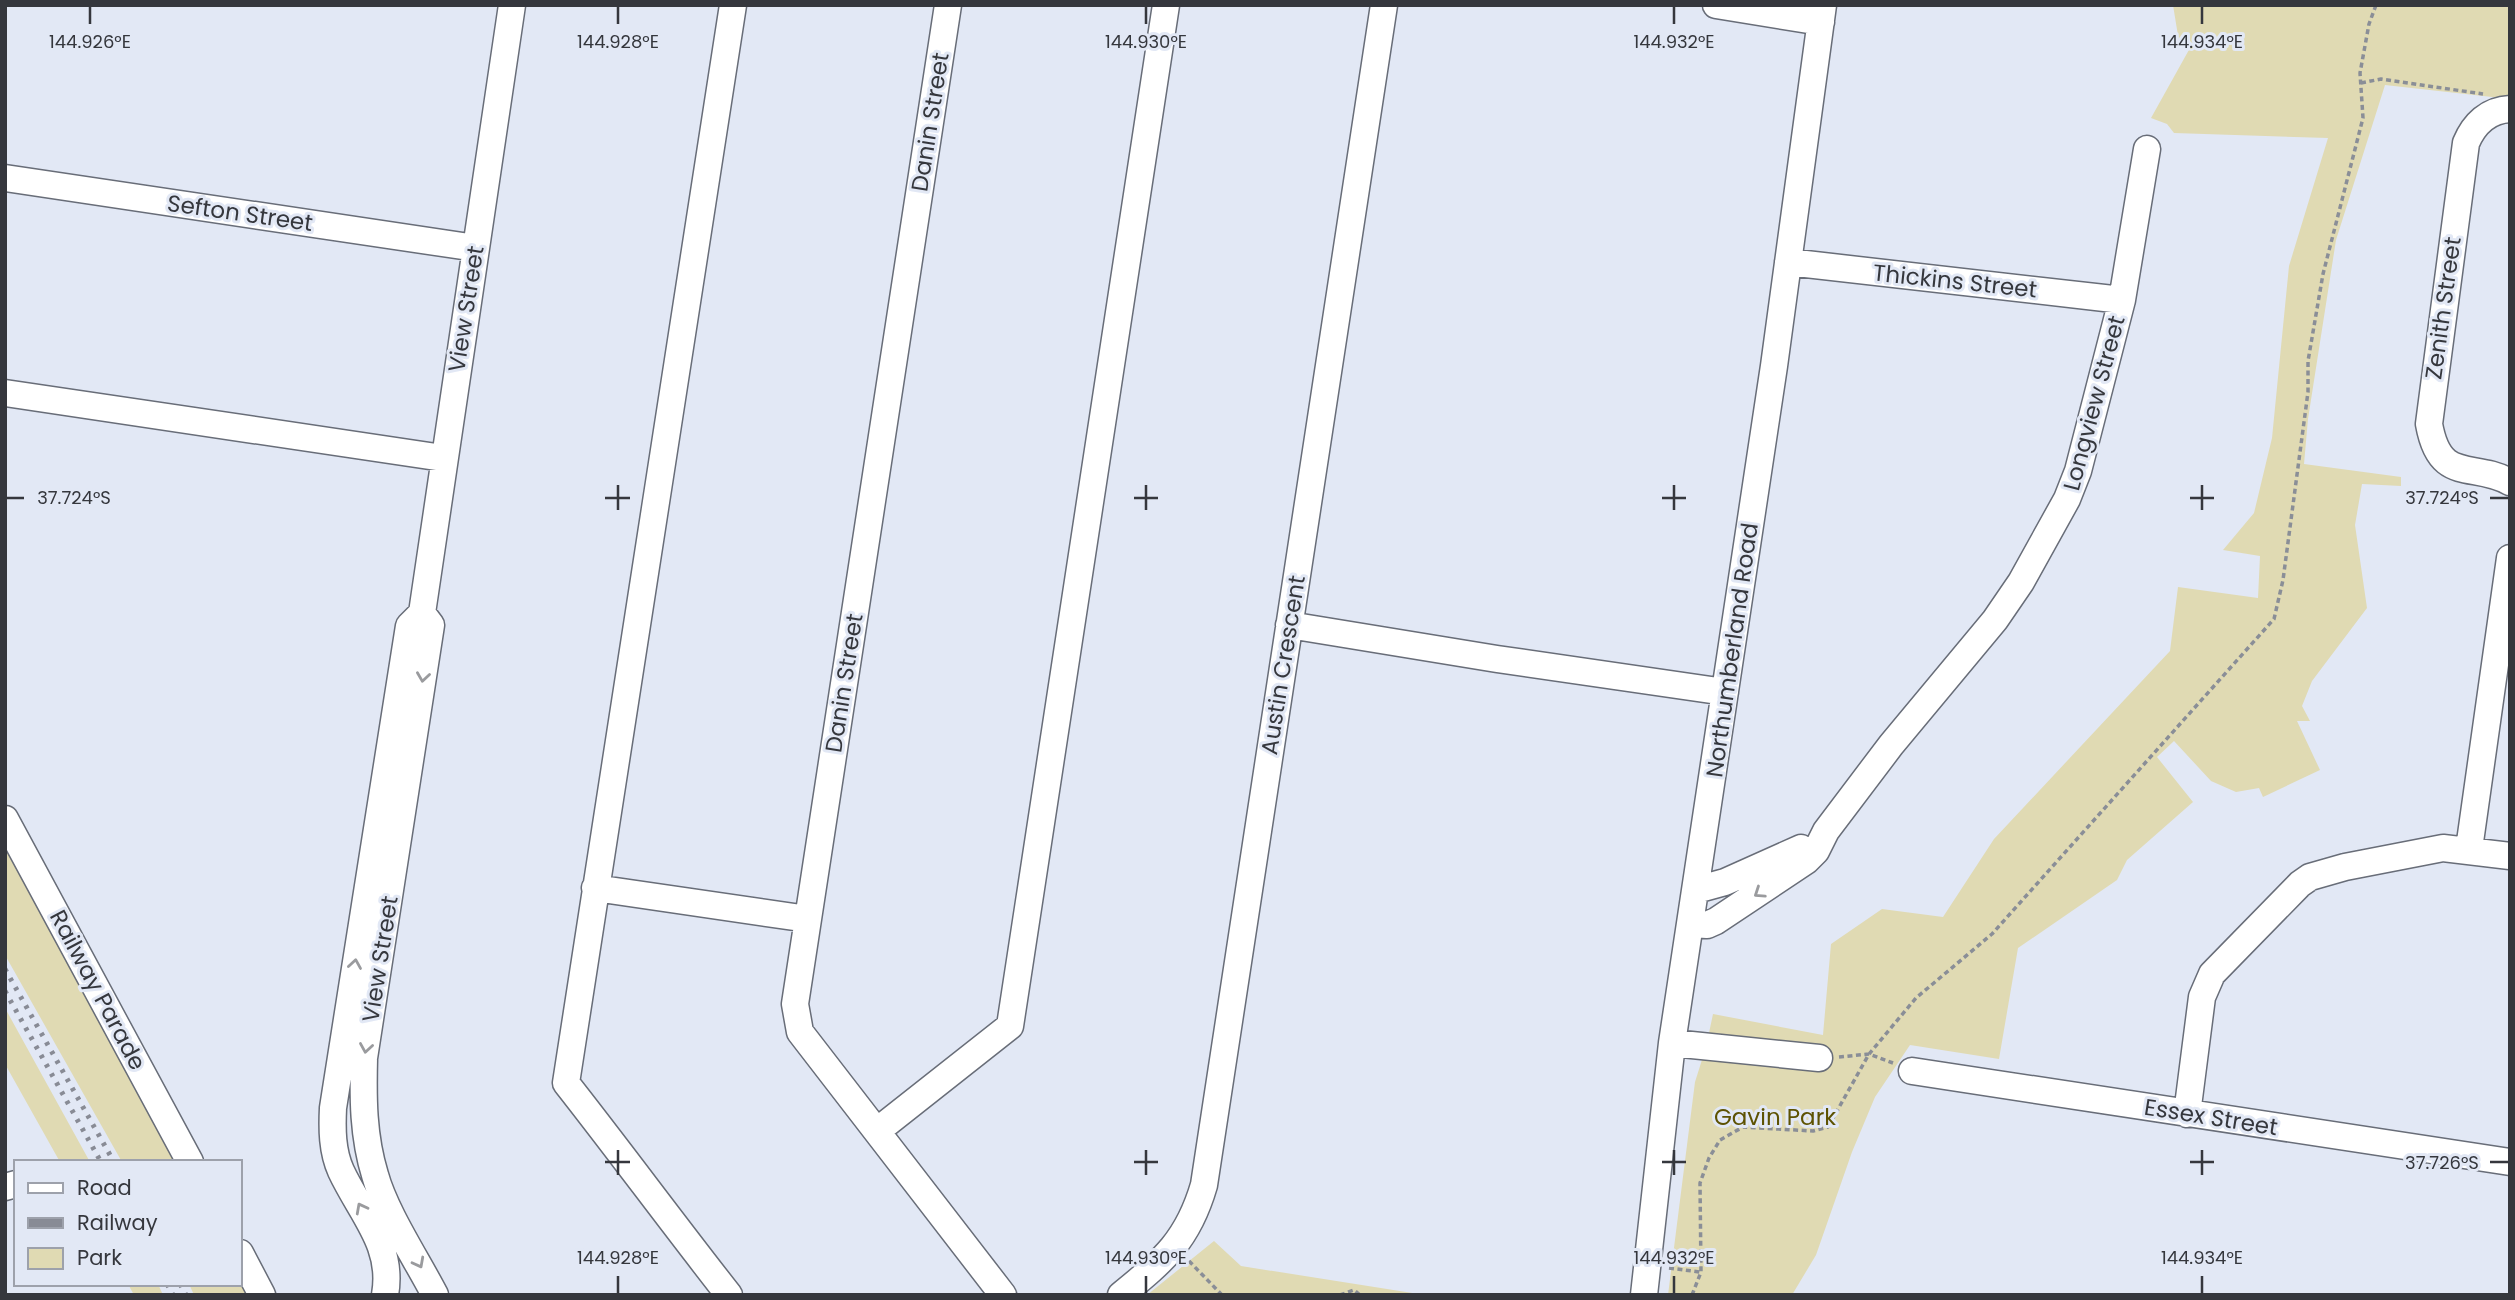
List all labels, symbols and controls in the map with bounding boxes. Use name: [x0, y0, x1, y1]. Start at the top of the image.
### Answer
text: 144.926°E: [49, 29, 131, 54]
text: 144.928°E: [577, 29, 659, 54]
text: 144.930°E: [1105, 29, 1187, 54]
text: 144.932°E: [1633, 29, 1715, 54]
text: 144.934°E: [2161, 29, 2243, 54]
street label: Danin Street: [903, 50, 957, 194]
street label: Sefton Street: [165, 187, 315, 239]
street label: Zenith Street: [2417, 235, 2469, 381]
street label: View Street: [440, 243, 492, 375]
street label: Thickins Street: [1872, 256, 2038, 306]
street label: Longview Street: [2055, 312, 2133, 494]
text: 37.724°S: [37, 485, 111, 510]
text: 37.724°S: [2405, 485, 2479, 510]
street label: Northumberland Road: [1698, 521, 1766, 779]
street label: Austin Crescent: [1253, 573, 1313, 757]
street label: Danin Street: [817, 611, 871, 755]
one-way arrow: [416, 672, 431, 683]
one-way arrow: [1754, 885, 1767, 897]
street label: View Street: [354, 893, 406, 1025]
street label: Railway Parade: [42, 904, 154, 1076]
one-way arrow: [348, 958, 363, 970]
one-way arrow: [359, 1042, 374, 1054]
street label: Essex Street: [2142, 1091, 2280, 1143]
park label: Gavin Park: [1714, 1101, 1836, 1133]
text: 37.726°S: [2405, 1150, 2479, 1175]
legend: [14, 1160, 242, 1286]
text: Road: [77, 1173, 132, 1202]
one-way arrow: [356, 1203, 370, 1215]
text: Railway: [77, 1208, 158, 1237]
text: Park: [77, 1243, 122, 1272]
text: 144.928°E: [577, 1245, 659, 1270]
text: 144.930°E: [1105, 1245, 1187, 1270]
text: 144.932°E: [1633, 1245, 1715, 1270]
text: 144.934°E: [2161, 1245, 2243, 1270]
one-way arrow: [410, 1256, 424, 1268]

